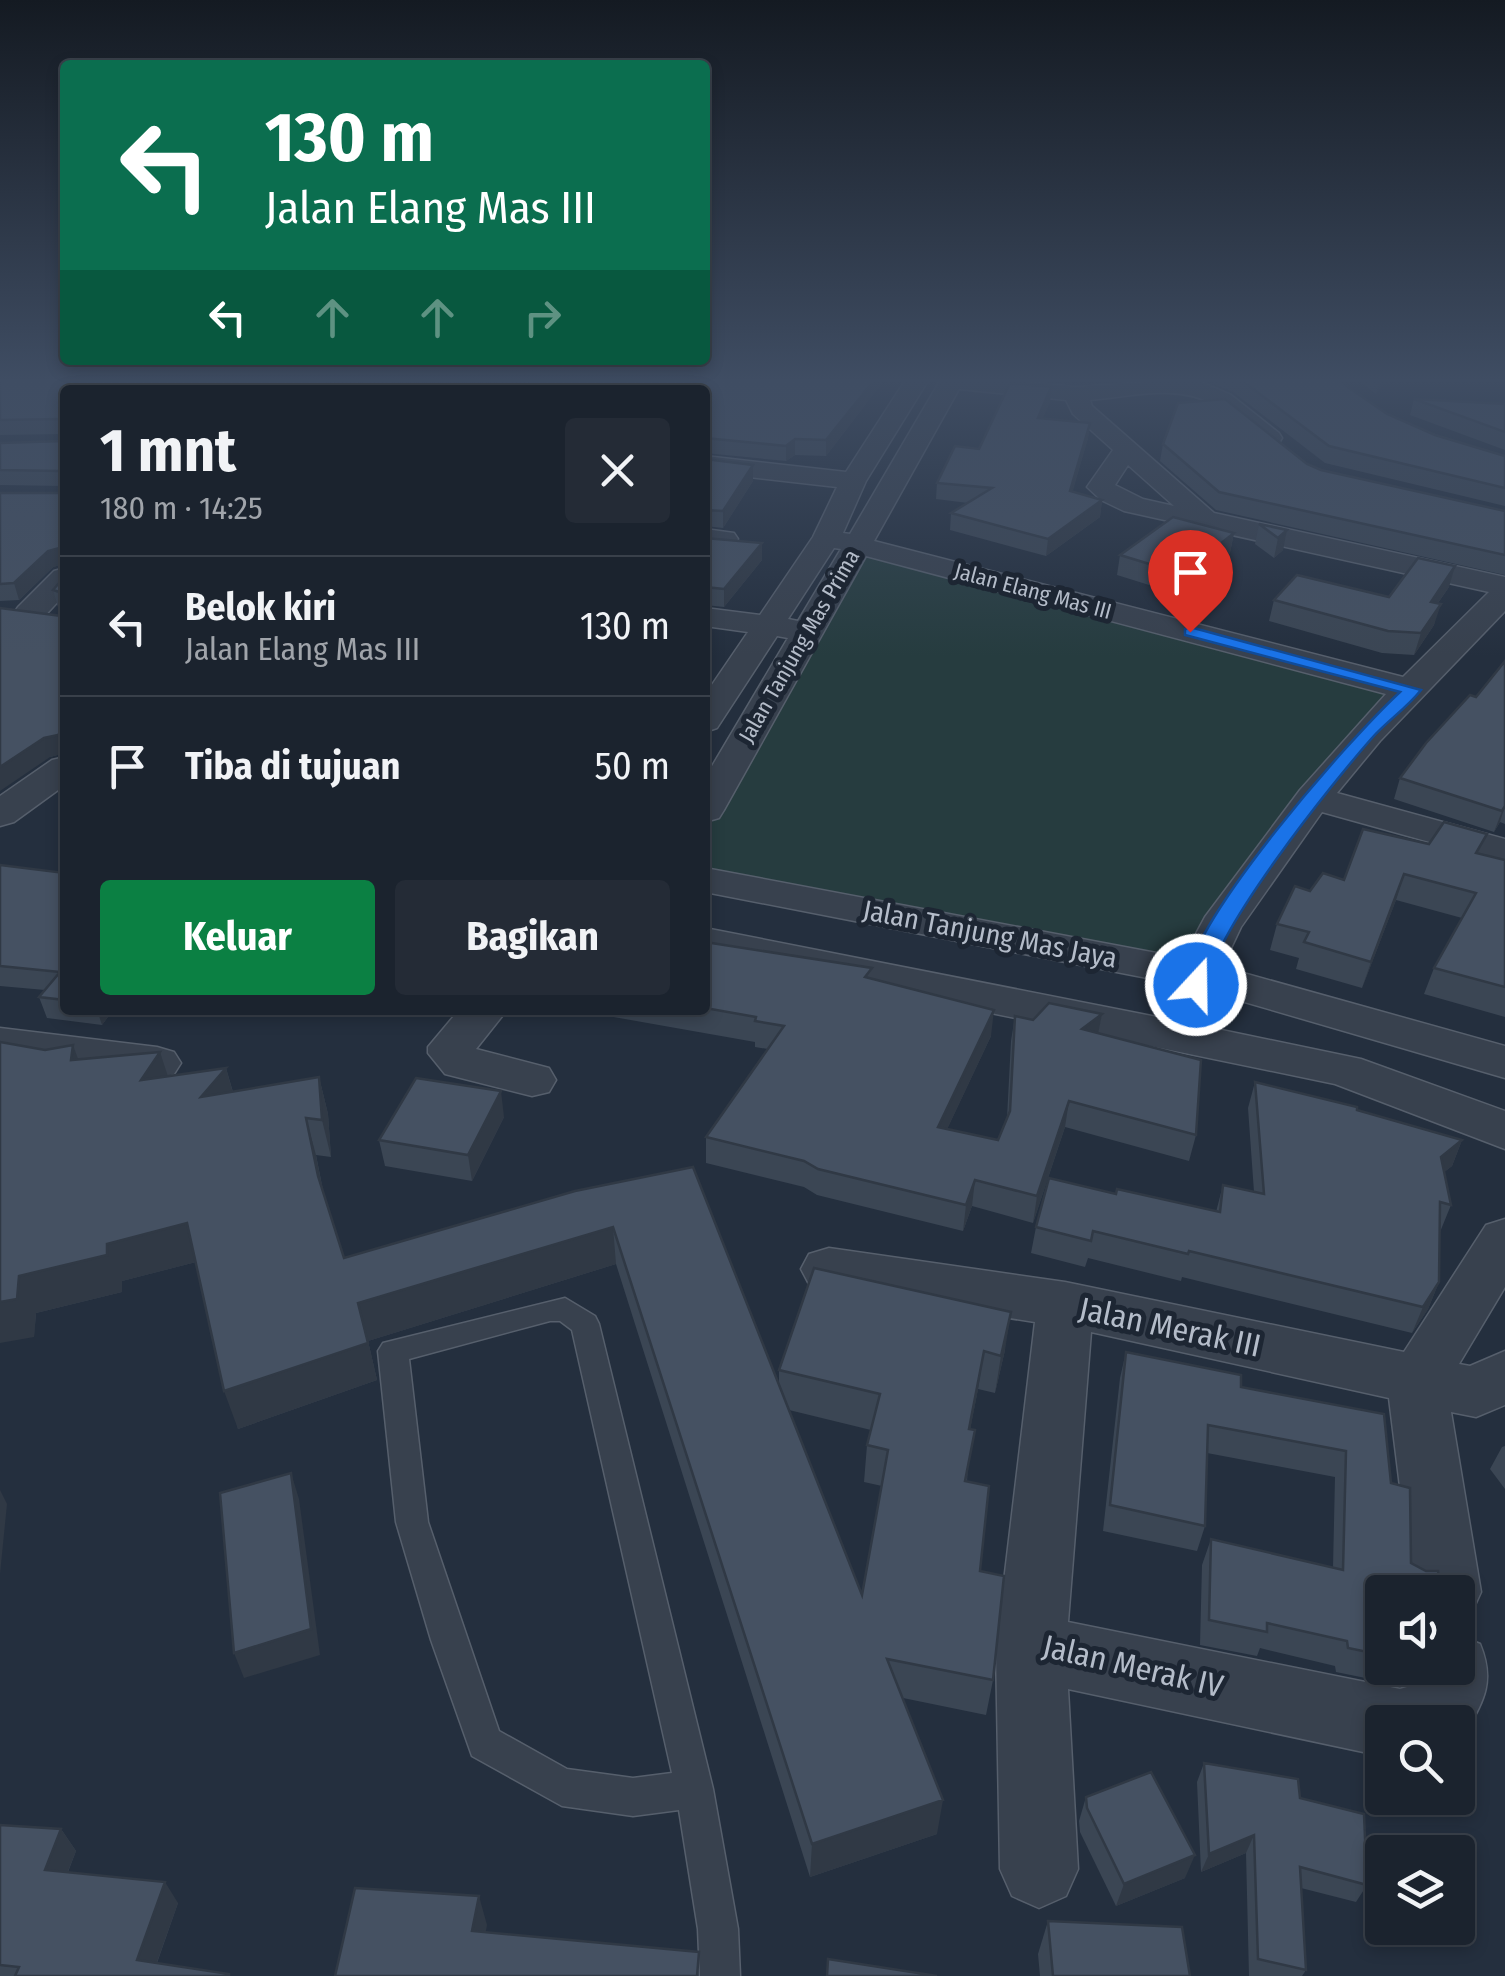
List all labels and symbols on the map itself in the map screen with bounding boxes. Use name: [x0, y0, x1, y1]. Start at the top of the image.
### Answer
pin: [1148, 530, 1233, 633]
street label: Jalan Tanjung Mas Prima: [733, 545, 865, 747]
street label: Jalan Elang Mas III: [951, 557, 1115, 625]
street label: Jalan Tanjung Mas Jaya: [860, 893, 1120, 975]
position arrow: [1144, 933, 1248, 1037]
street label: Jalan Merak III: [1076, 1289, 1264, 1365]
street label: Jalan Merak IV: [1039, 1627, 1228, 1705]

